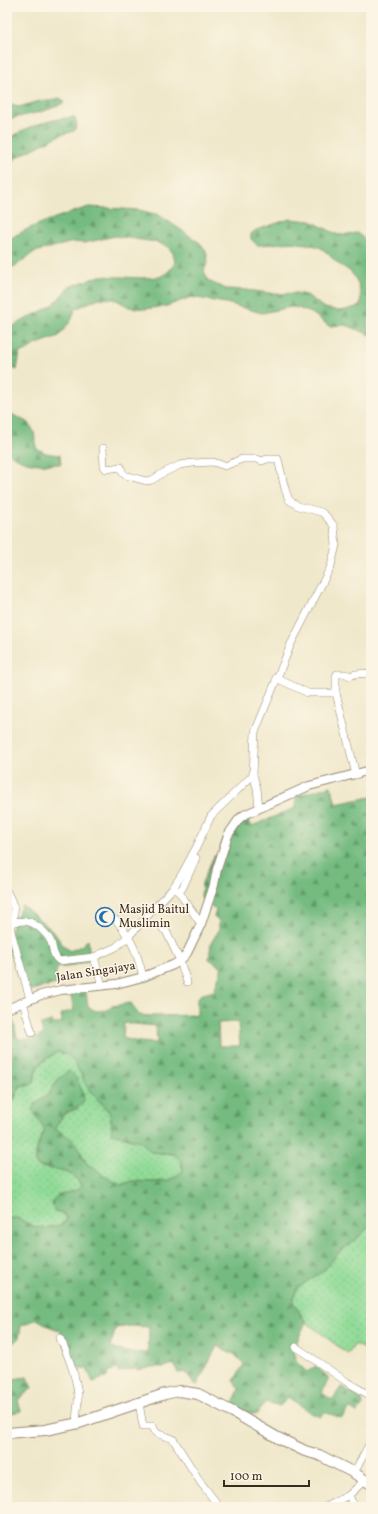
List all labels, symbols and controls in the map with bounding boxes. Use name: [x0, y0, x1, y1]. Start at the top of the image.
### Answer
place label: Masjid Baitul Muslimin: [119, 902, 190, 932]
mosque icon: Masjid Baitul Muslimin: [94, 906, 116, 928]
street label: Jalan Singajaya: [55, 958, 137, 986]
scale bar: [224, 1462, 309, 1488]
text: 100 m: [230, 1469, 263, 1485]

